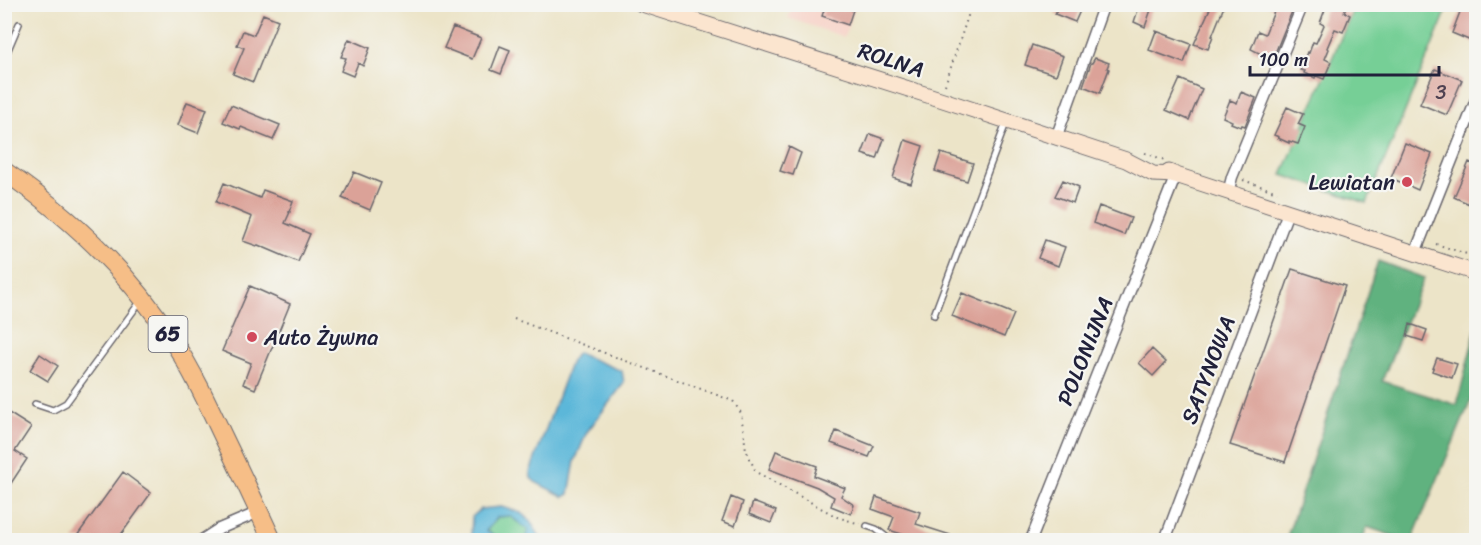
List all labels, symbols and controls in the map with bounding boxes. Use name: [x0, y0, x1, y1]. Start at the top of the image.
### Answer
street label: ROLNA: [853, 31, 929, 89]
scale bar: [1250, 39, 1439, 77]
text: 100 m: [1259, 44, 1308, 76]
house number: 3: [1436, 75, 1447, 110]
place label: Lewiatan: [1309, 163, 1395, 202]
marker: Lewiatan: [1400, 175, 1414, 189]
street label: POLONIJNA: [1045, 291, 1125, 411]
street label: SATYNOWA: [1170, 310, 1246, 430]
road number: 65: [148, 316, 188, 352]
place label: Auto Żywna: [263, 318, 378, 357]
marker: Auto Żywna: [245, 330, 259, 344]

